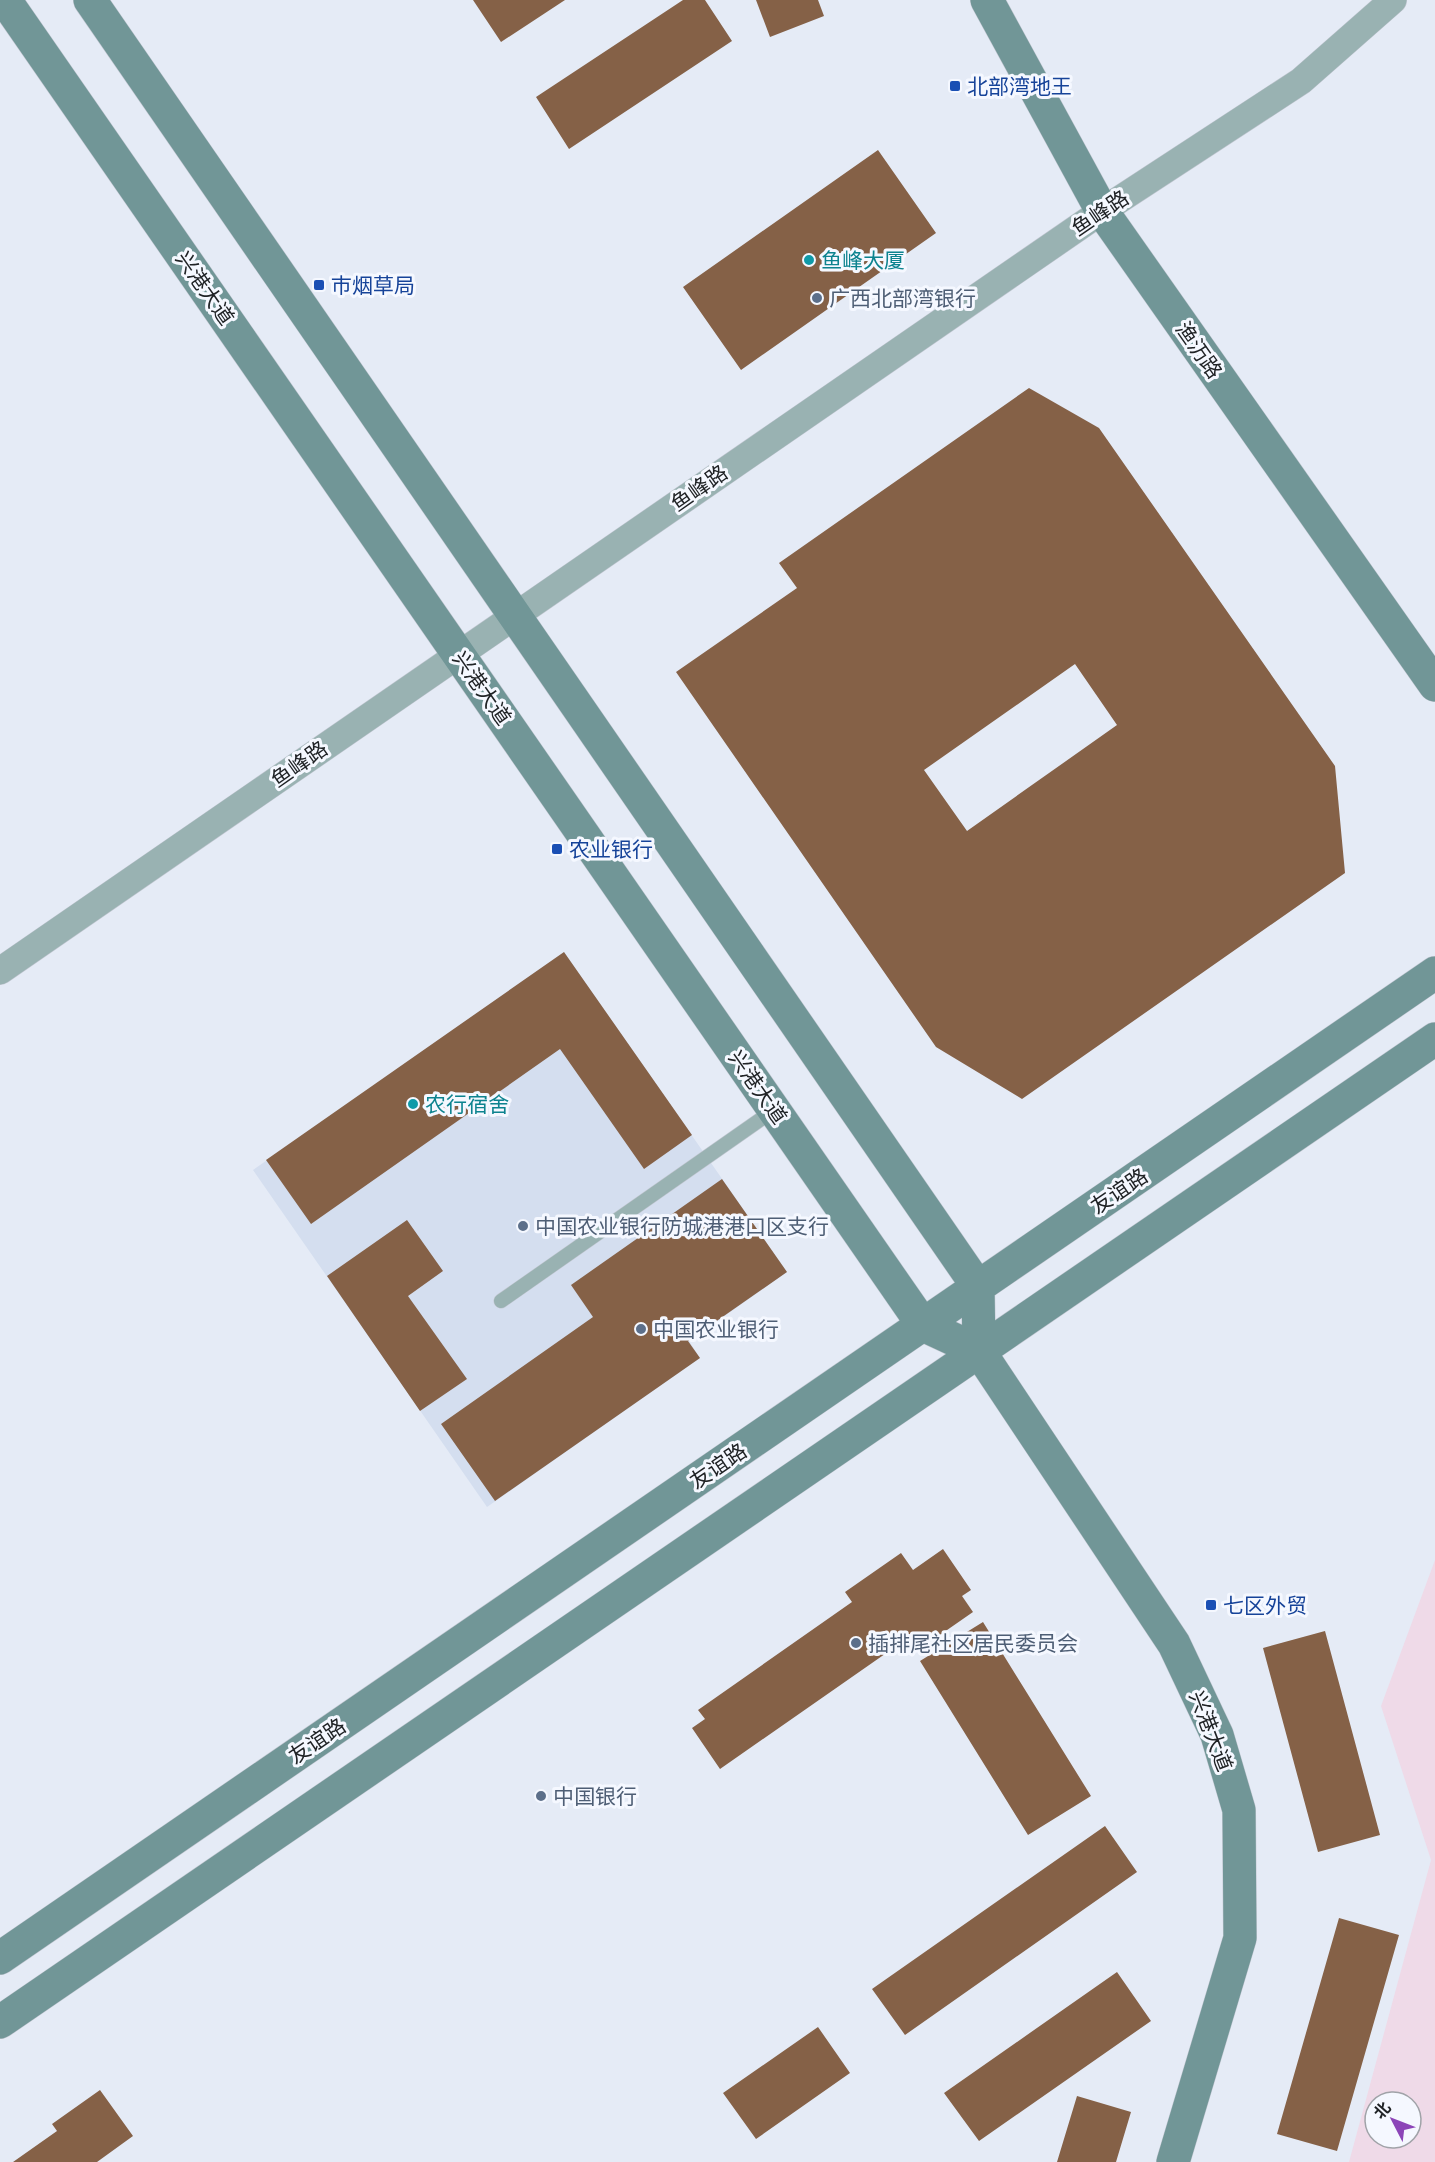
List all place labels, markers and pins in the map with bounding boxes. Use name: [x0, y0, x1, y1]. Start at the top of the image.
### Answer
place label: 北部湾地王: [967, 74, 1072, 99]
marker: 北部湾地王: [948, 79, 962, 93]
place label: 鱼峰大厦: [821, 248, 905, 273]
marker: 鱼峰大厦: [802, 253, 816, 267]
place label: 巿烟草局: [331, 273, 415, 298]
marker: 巿烟草局: [312, 278, 326, 292]
place label: 广西北部湾银行: [829, 286, 976, 311]
marker: 广西北部湾银行: [810, 291, 824, 305]
place label: 农业银行: [569, 837, 653, 862]
marker: 农业银行: [550, 842, 564, 856]
place label: 农行宿舍: [425, 1092, 509, 1117]
marker: 农行宿舍: [406, 1097, 420, 1111]
place label: 中国农业银行防城港港口区支行: [535, 1214, 829, 1239]
marker: 中国农业银行防城港港口区支行: [516, 1219, 530, 1233]
place label: 中国农业银行: [653, 1317, 779, 1342]
marker: 中国农业银行: [634, 1322, 648, 1336]
place label: 七区外贸: [1223, 1593, 1307, 1618]
marker: 七区外贸: [1204, 1598, 1218, 1612]
place label: 插排尾社区居民委员会: [868, 1631, 1078, 1656]
marker: 插排尾社区居民委员会: [849, 1636, 863, 1650]
place label: 中国银行: [553, 1784, 637, 1809]
marker: 中国银行: [534, 1789, 548, 1803]

